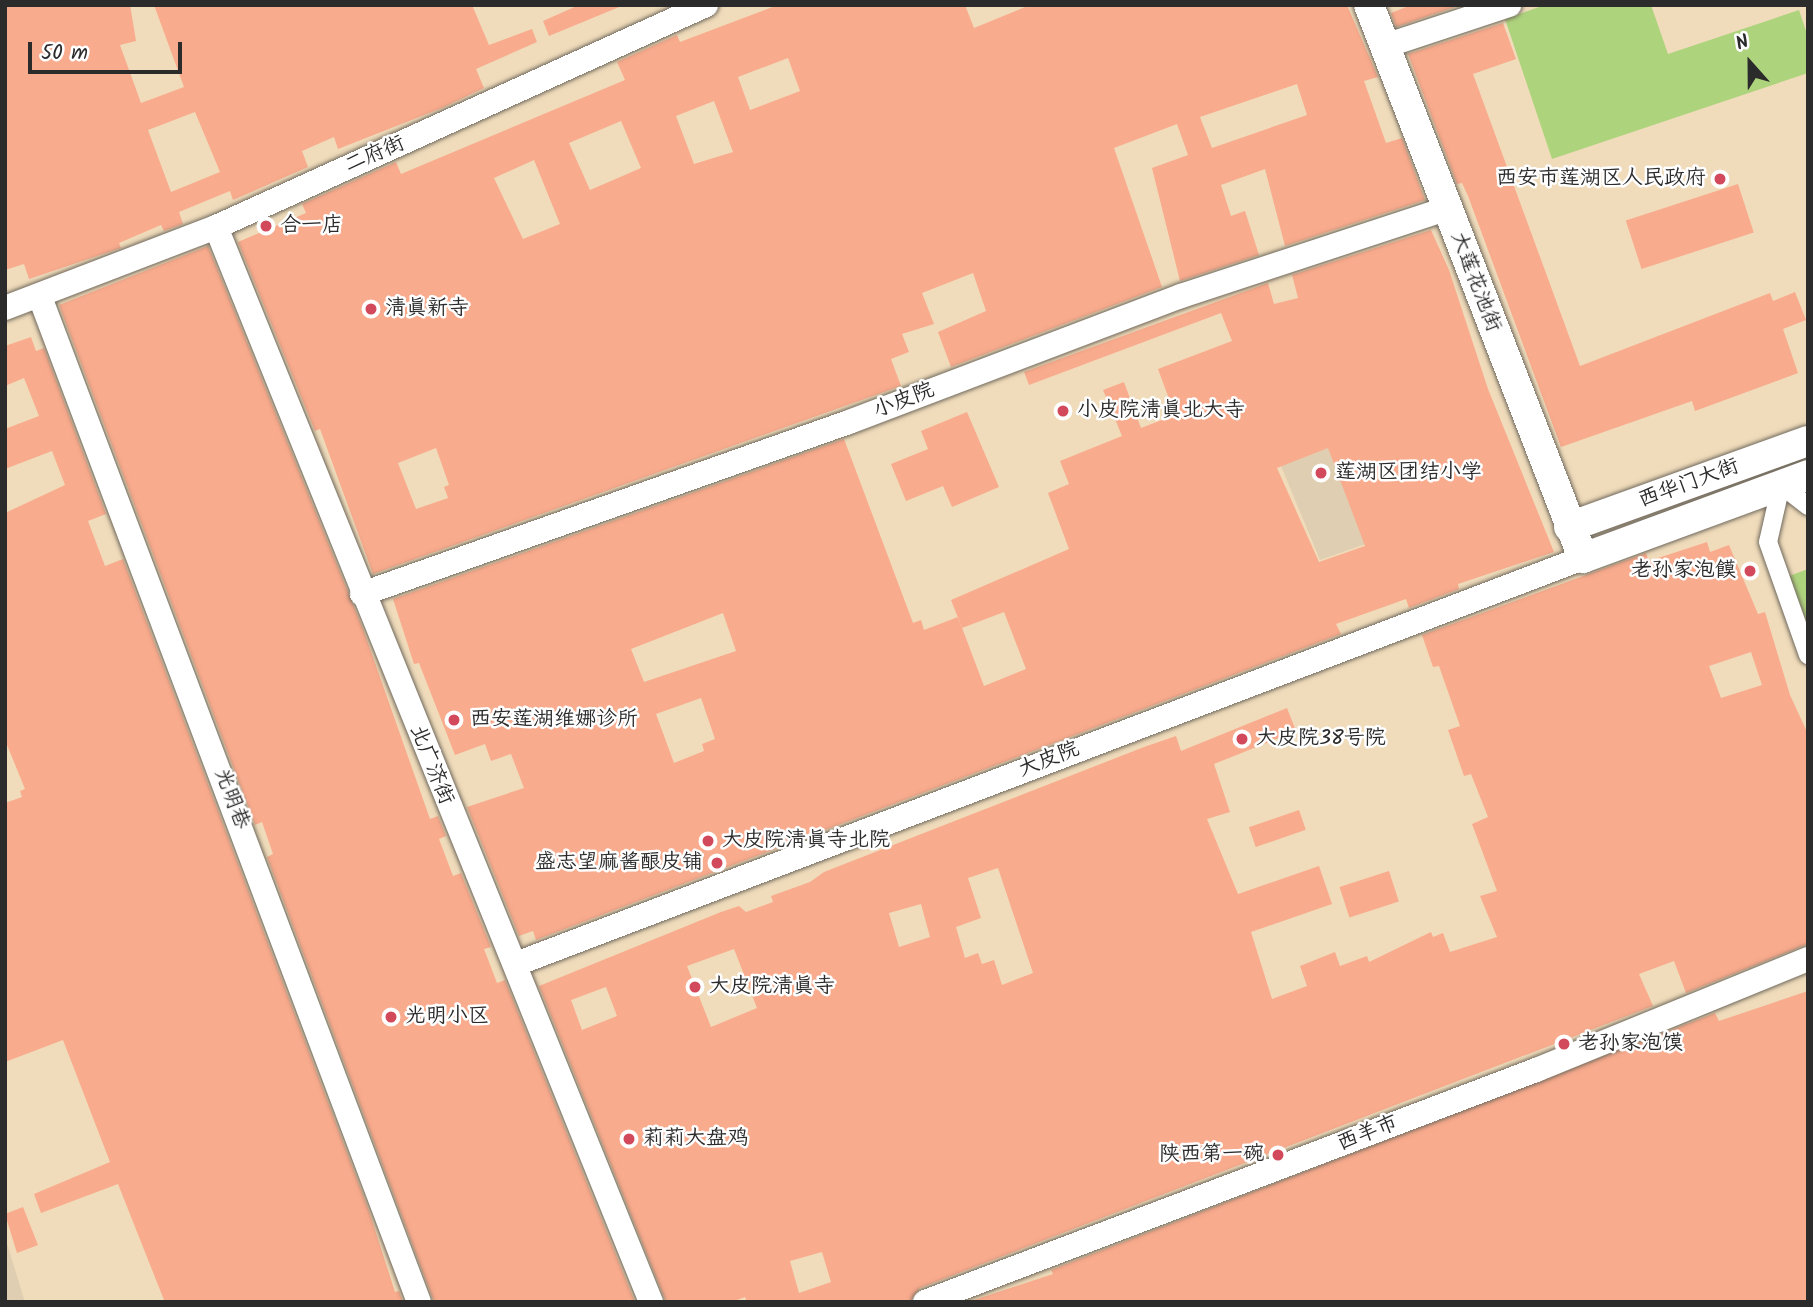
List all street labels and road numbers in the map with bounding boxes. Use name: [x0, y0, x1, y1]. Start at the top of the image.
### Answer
street label: 二府街: [341, 131, 409, 179]
street label: 大莲花池街: [1444, 228, 1506, 336]
street label: 小皮院: [870, 378, 938, 424]
street label: 西华门大街: [1635, 454, 1743, 514]
street label: 北广济街: [404, 721, 458, 809]
street label: 大皮院: [1015, 737, 1083, 783]
street label: 光明巷: [208, 765, 254, 833]
street label: 西羊市: [1334, 1111, 1402, 1157]

